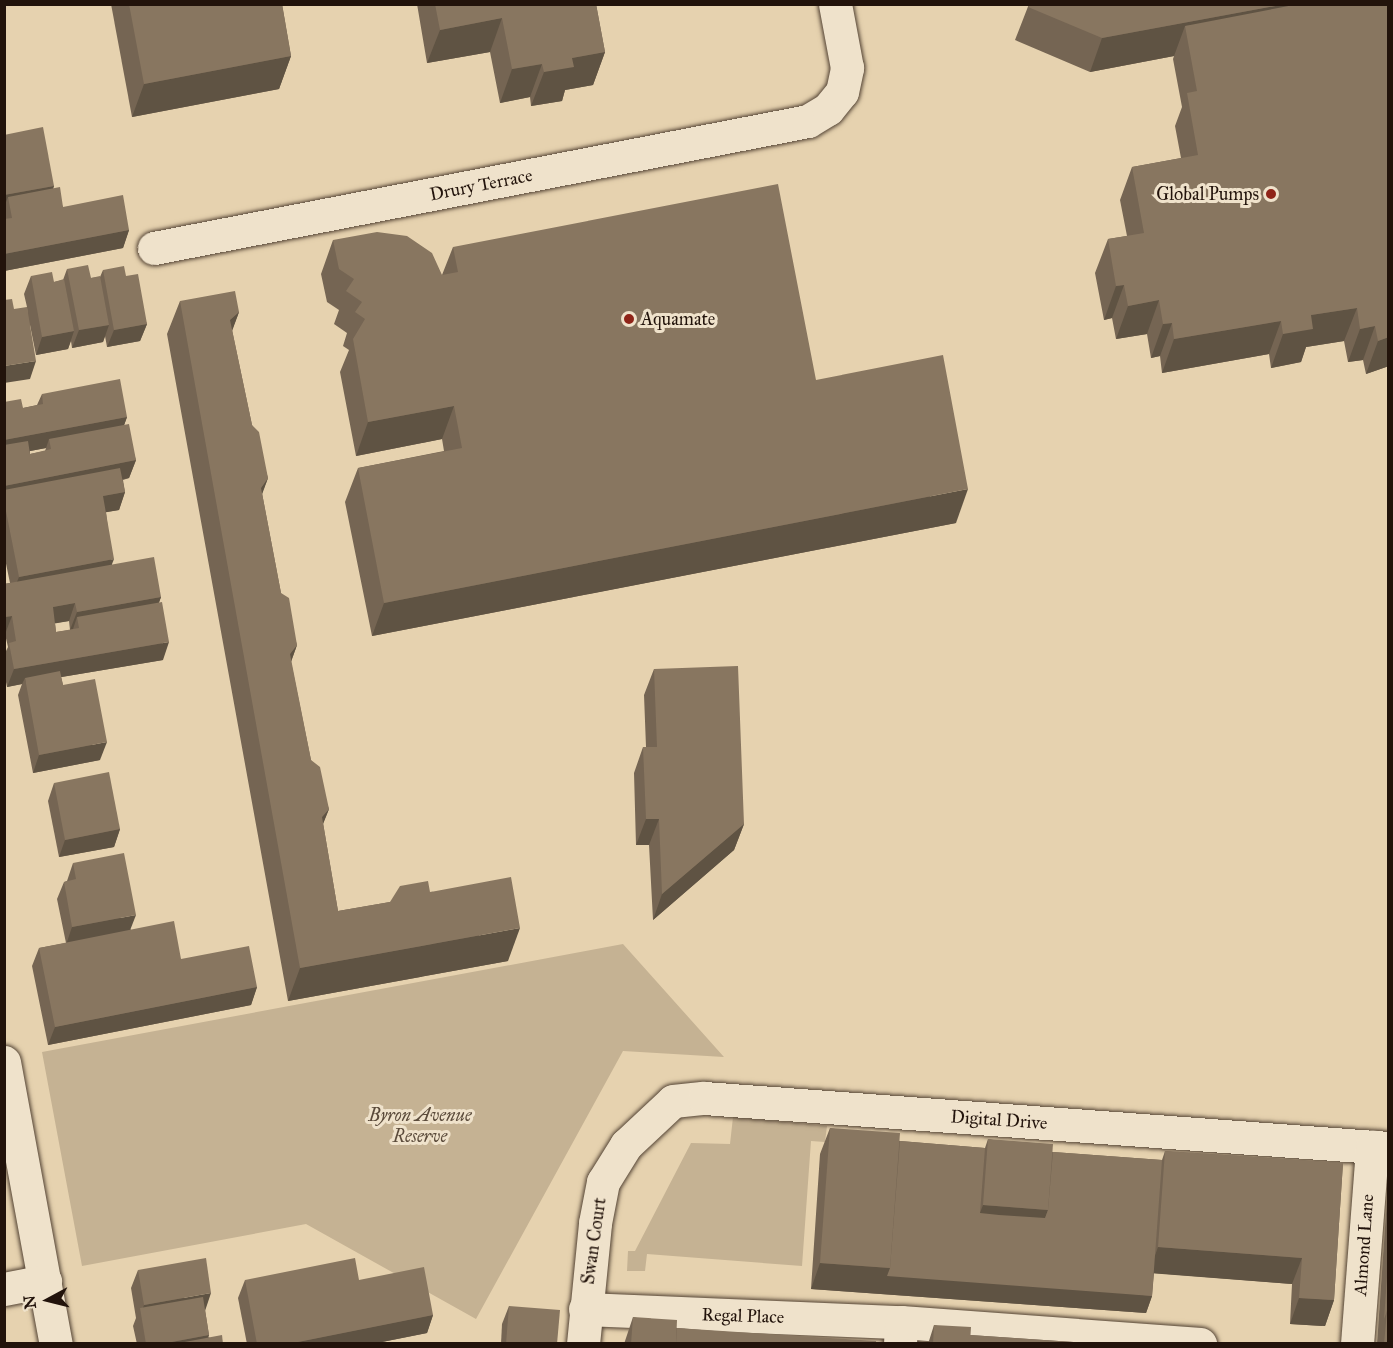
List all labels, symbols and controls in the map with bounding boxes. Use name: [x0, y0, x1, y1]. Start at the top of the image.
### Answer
street label: Drury Terrace: [428, 164, 534, 206]
place label: Global Pumps: [1156, 183, 1259, 205]
marker: Global Pumps: [1264, 187, 1278, 201]
place label: Aquamate: [641, 308, 715, 330]
marker: Aquamate: [622, 312, 636, 326]
park label: Byron Avenue Reserve: [368, 1105, 472, 1148]
street label: Digital Drive: [950, 1106, 1048, 1134]
street label: Almond Lane: [1350, 1193, 1378, 1297]
street label: Swan Court: [577, 1196, 611, 1286]
north arrow: [18, 1270, 78, 1330]
text: N: [19, 1294, 40, 1310]
street label: Regal Place: [701, 1304, 785, 1328]

